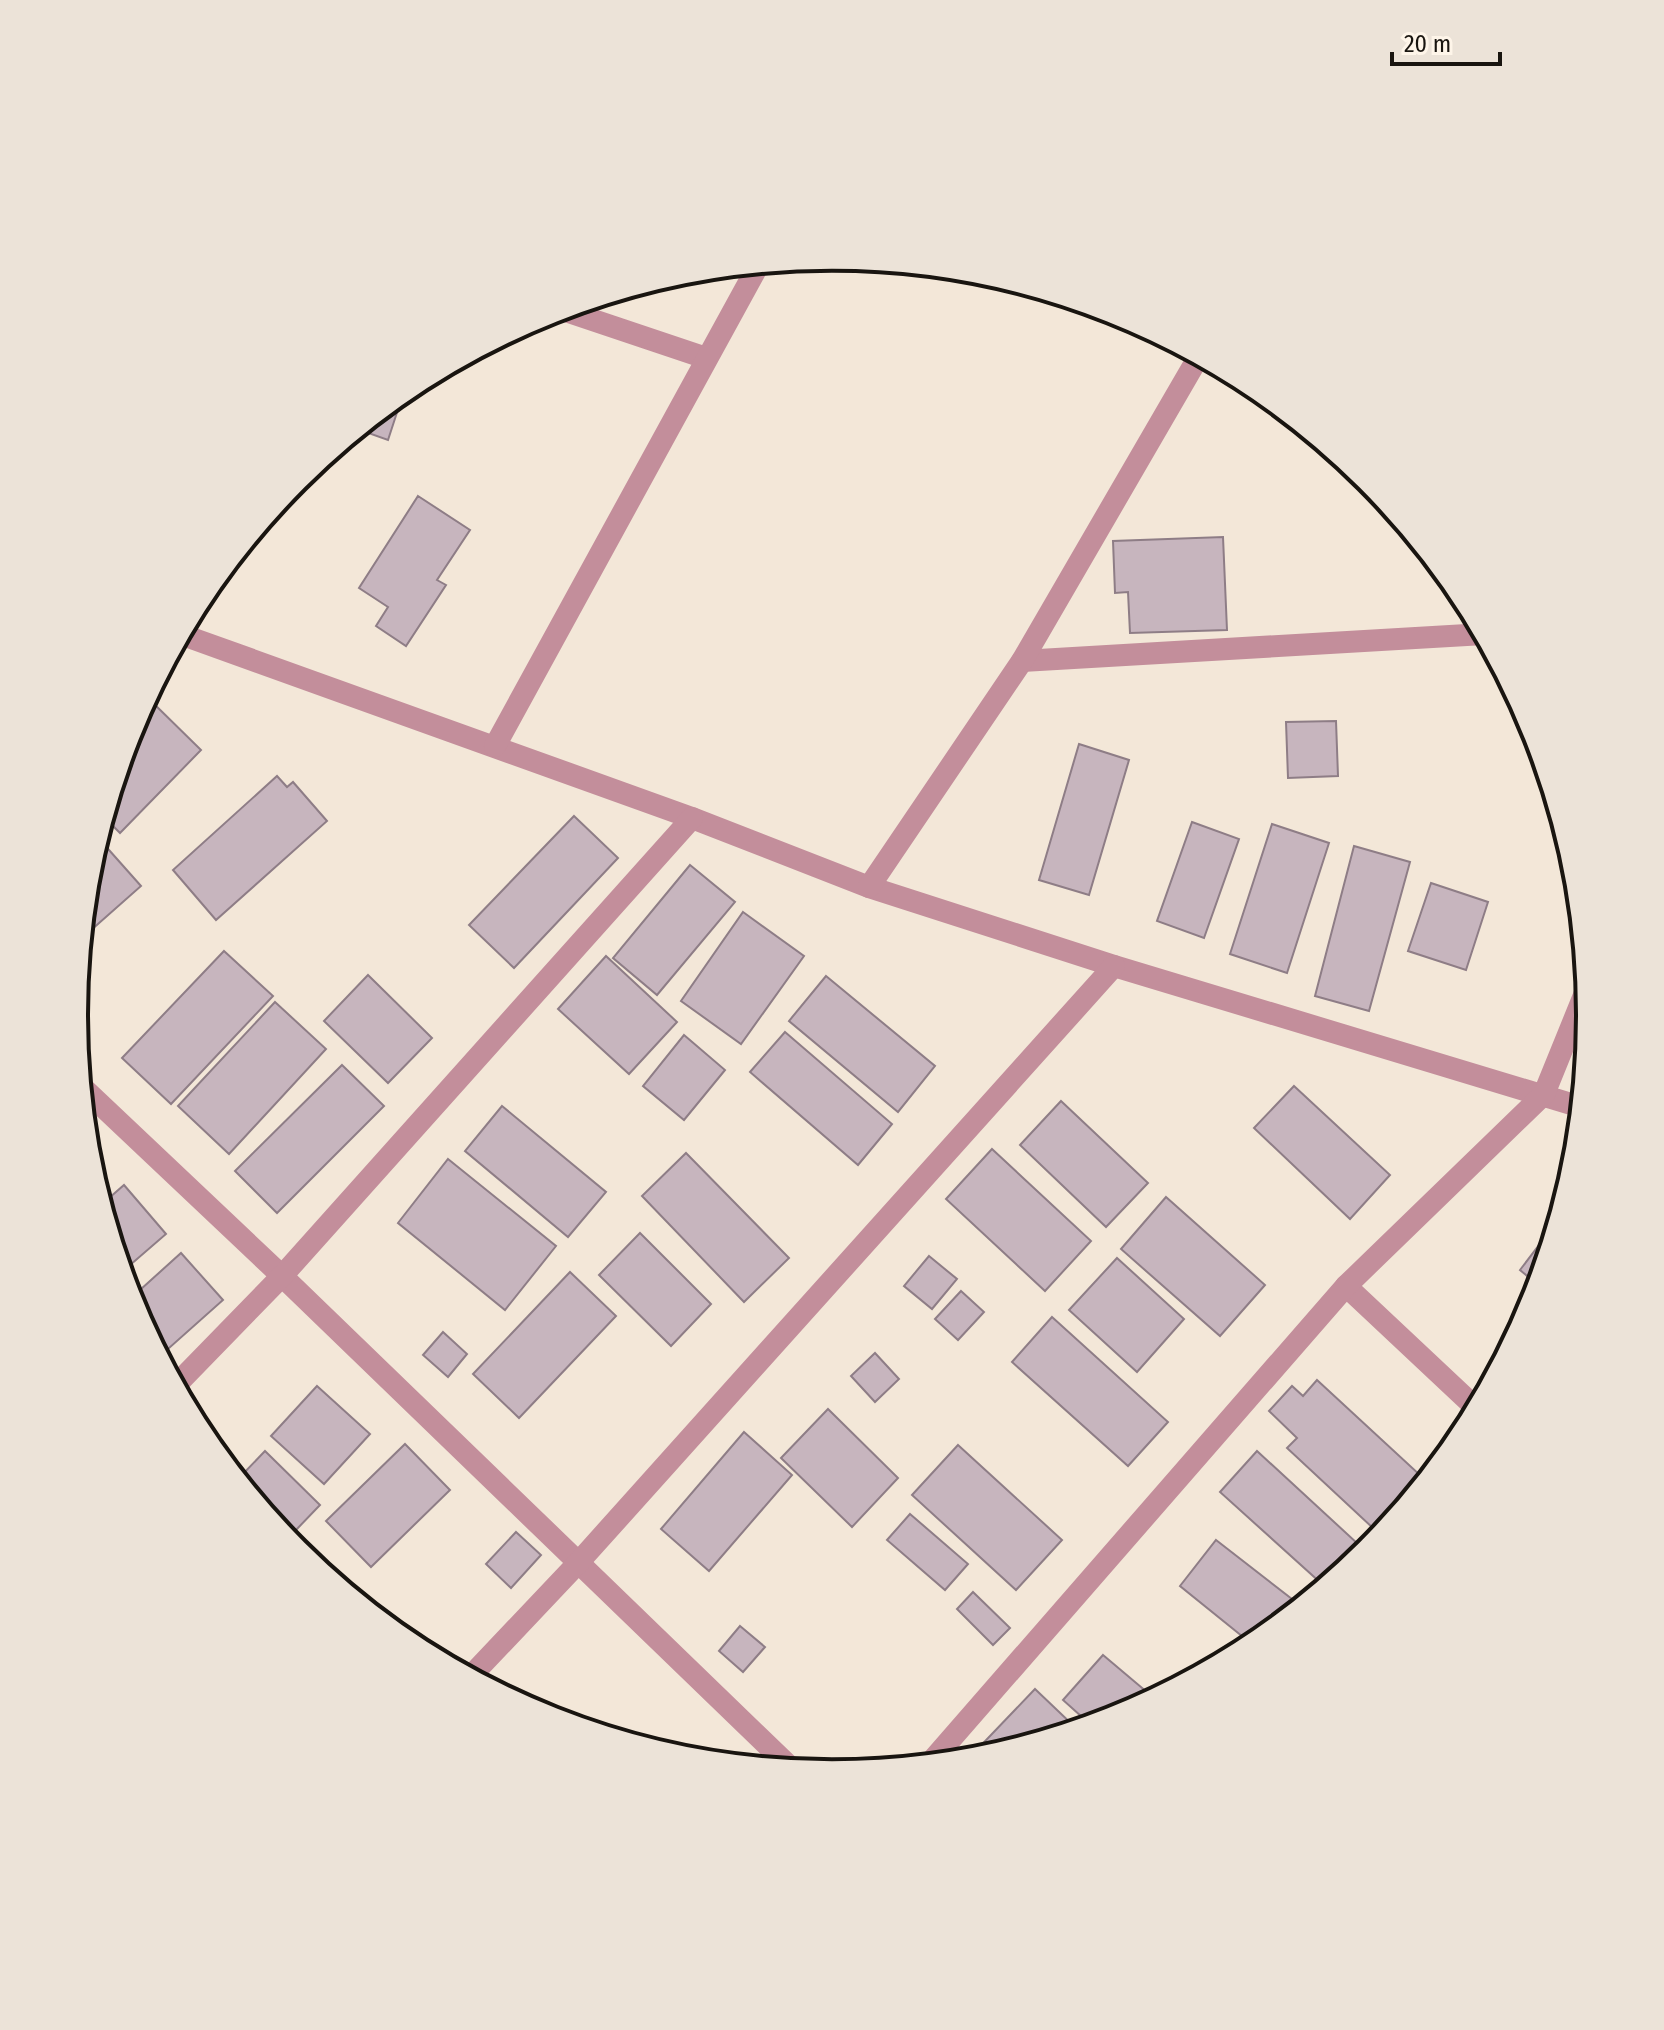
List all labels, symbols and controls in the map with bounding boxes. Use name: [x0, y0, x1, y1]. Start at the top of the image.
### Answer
scale bar: [1392, 16, 1500, 66]
text: 20 m: [1404, 30, 1451, 58]

